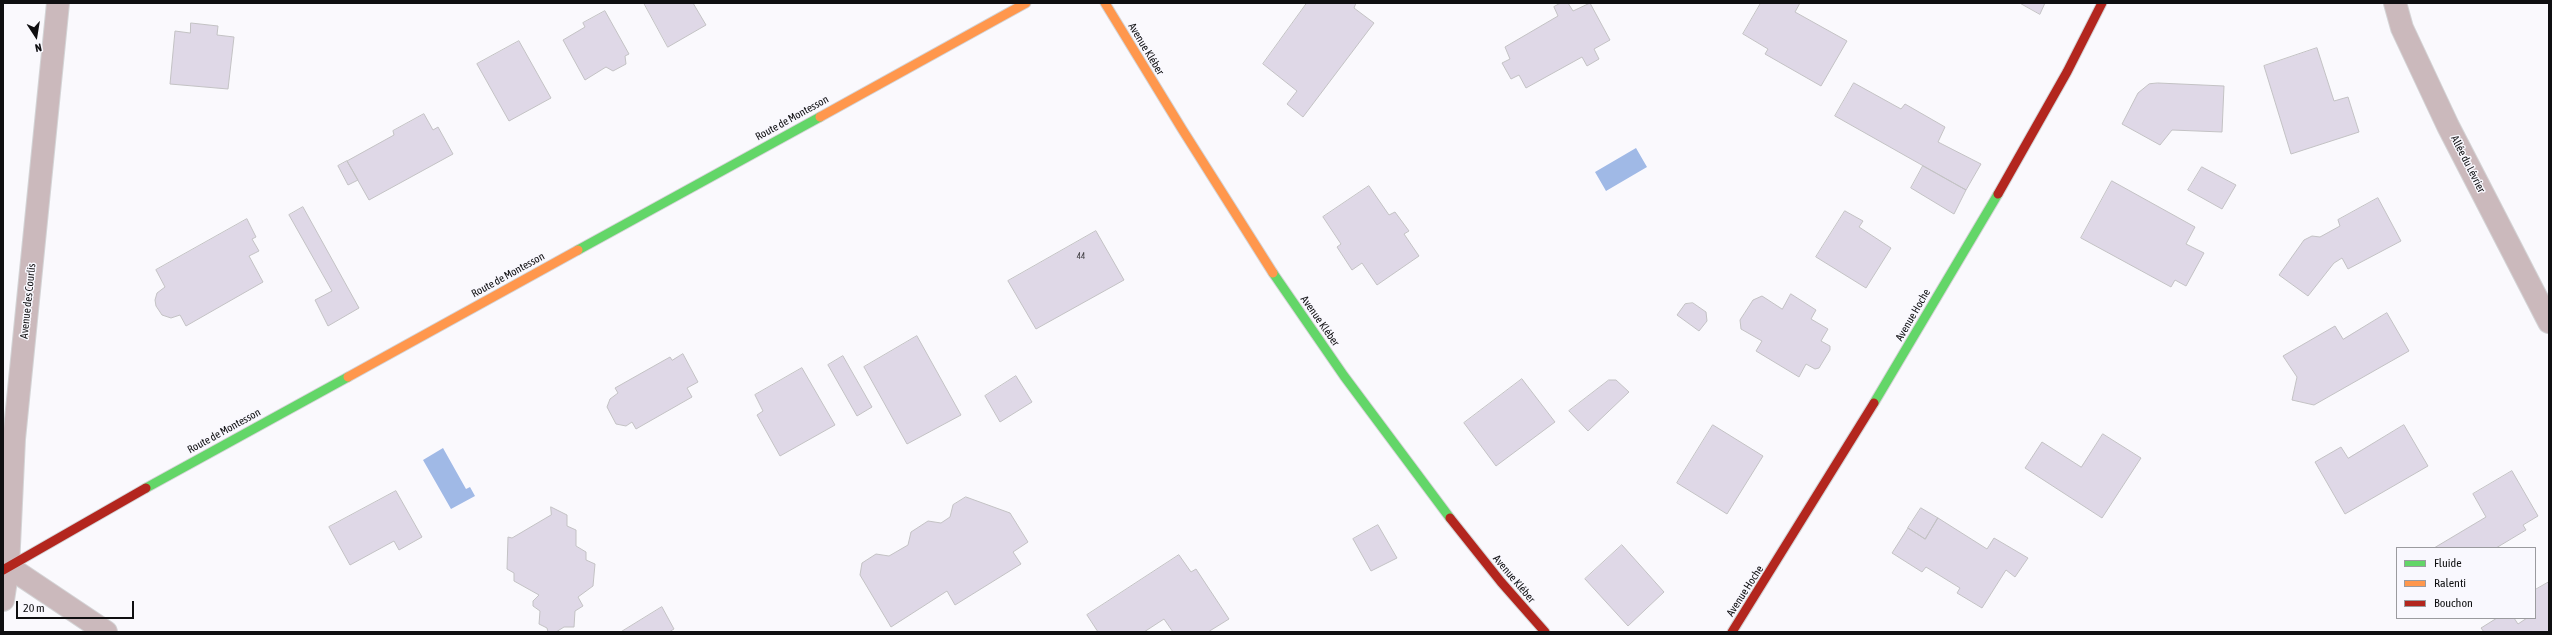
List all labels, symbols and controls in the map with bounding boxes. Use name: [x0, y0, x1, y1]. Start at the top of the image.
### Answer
north arrow: [16, 16, 56, 56]
street label: Avenue Kléber: [1125, 20, 1167, 78]
text: N: [34, 41, 43, 54]
street label: Route de Montesson: [753, 92, 831, 144]
street label: Allée du Lévrier: [2448, 133, 2488, 195]
street label: Route de Montesson: [469, 249, 547, 301]
house number: 44: [1077, 251, 1085, 261]
street label: Avenue des Courlis: [17, 263, 39, 339]
street label: Avenue Hoche: [1893, 287, 1933, 343]
street label: Avenue Kléber: [1298, 293, 1342, 349]
street label: Route de Montesson: [185, 405, 263, 457]
legend: [2396, 547, 2536, 619]
street label: Avenue Kléber: [1490, 552, 1538, 606]
text: Fluide: [2434, 556, 2462, 570]
street label: Avenue Hoche: [1724, 563, 1766, 619]
text: Ralenti: [2434, 576, 2466, 590]
scale bar: [18, 593, 136, 619]
text: Bouchon: [2434, 596, 2473, 610]
text: 20 m: [23, 601, 45, 615]

